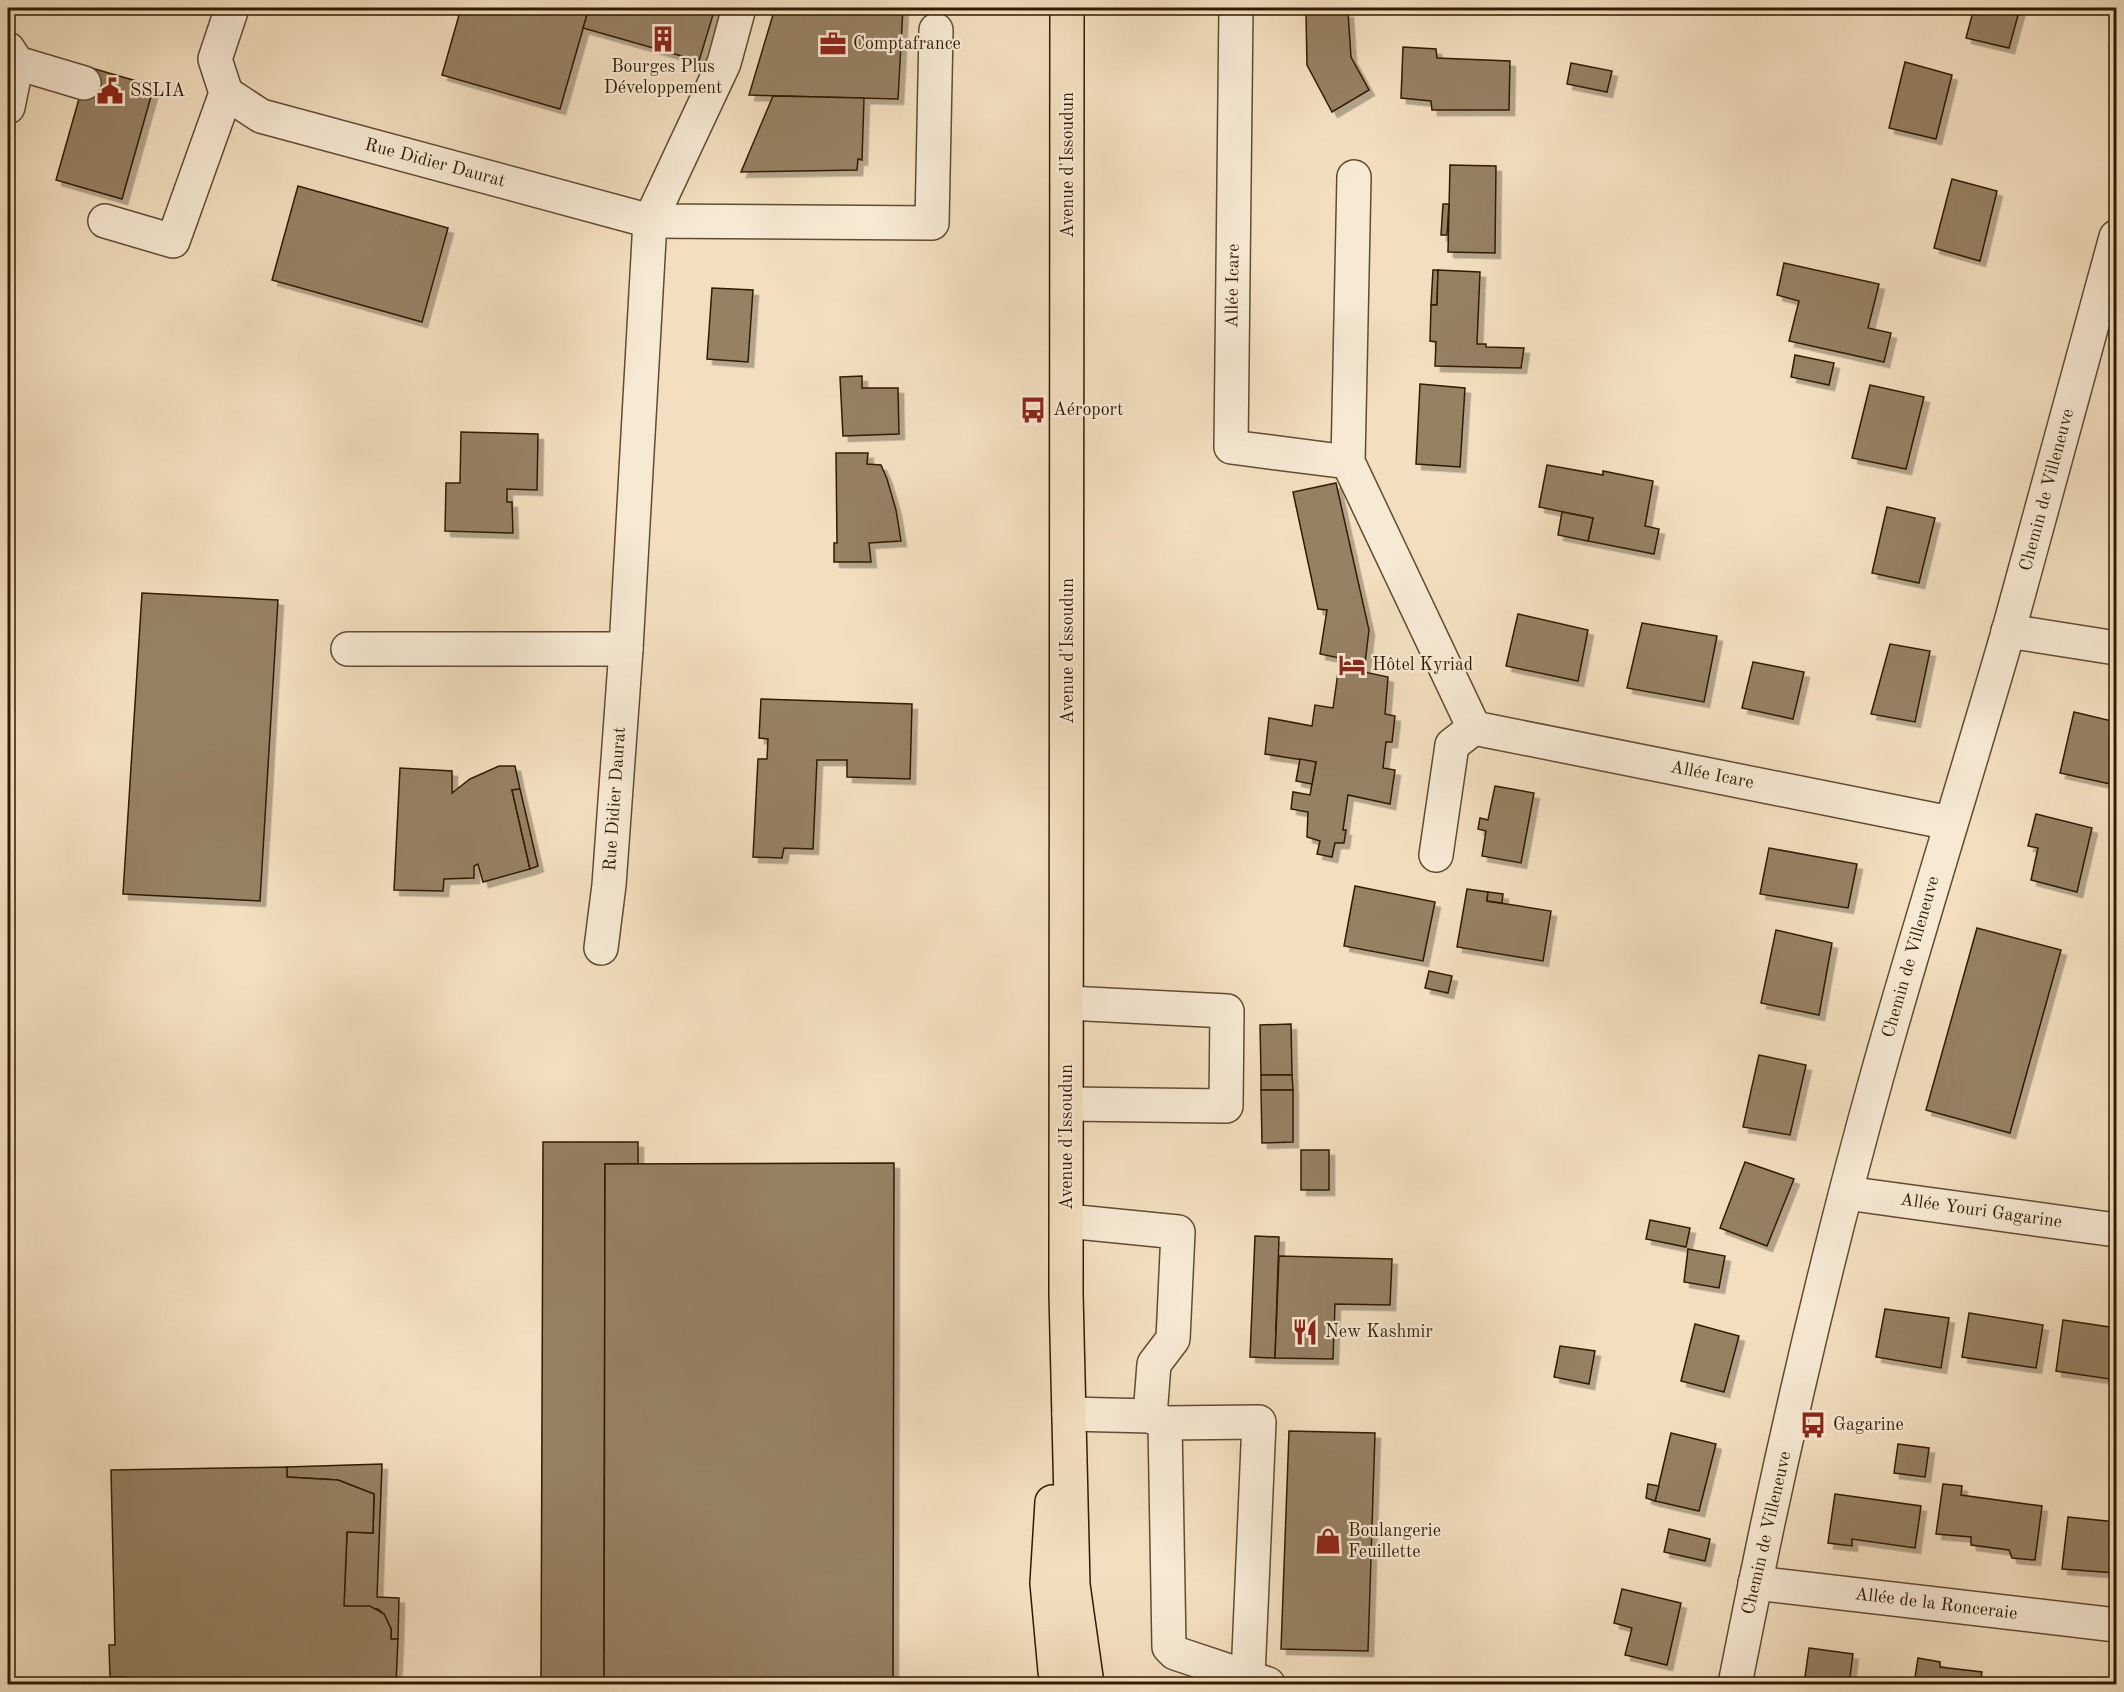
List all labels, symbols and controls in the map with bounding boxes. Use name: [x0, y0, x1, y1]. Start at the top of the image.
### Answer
building icon: Bourges Plus Développement: [648, 24, 678, 54]
office icon: Comptafrance: [818, 29, 848, 59]
place label: Comptafrance: [853, 35, 961, 53]
place label: Bourges Plus Développement: [604, 58, 722, 97]
public building icon: SSLIA: [95, 76, 125, 106]
place label: SSLIA: [130, 82, 185, 100]
street label: Avenue d'Issoudun: [1059, 92, 1077, 238]
street label: Rue Didier Daurat: [363, 136, 507, 190]
street label: Allée Icare: [1223, 244, 1243, 328]
bus stop icon: Aéroport: [1018, 395, 1048, 425]
place label: Aéroport: [1053, 401, 1123, 419]
street label: Chemin de Villeneuve: [2017, 407, 2077, 573]
street label: Avenue d'Issoudun: [1059, 578, 1077, 724]
hotel icon: Hôtel Kyriad: [1337, 650, 1367, 680]
place label: Hôtel Kyriad: [1372, 656, 1473, 674]
street label: Rue Didier Daurat: [601, 726, 629, 872]
street label: Allée Icare: [1669, 758, 1755, 792]
street label: Chemin de Villeneuve: [1879, 874, 1943, 1040]
street label: Avenue d'Issoudun: [1058, 1064, 1076, 1210]
street label: Allée Youri Gagarine: [1899, 1191, 2063, 1231]
restaurant icon: New Kashmir: [1290, 1317, 1320, 1347]
place label: New Kashmir: [1325, 1323, 1433, 1341]
bus stop icon: Gagarine: [1798, 1410, 1828, 1440]
place label: Gagarine: [1833, 1416, 1904, 1434]
street label: Chemin de Villeneuve: [1739, 1449, 1795, 1617]
place label: Boulangerie Feuillette: [1348, 1522, 1441, 1561]
shop icon: Boulangerie Feuillette: [1313, 1526, 1343, 1556]
street label: Allée de la Ronceraie: [1854, 1585, 2018, 1623]

